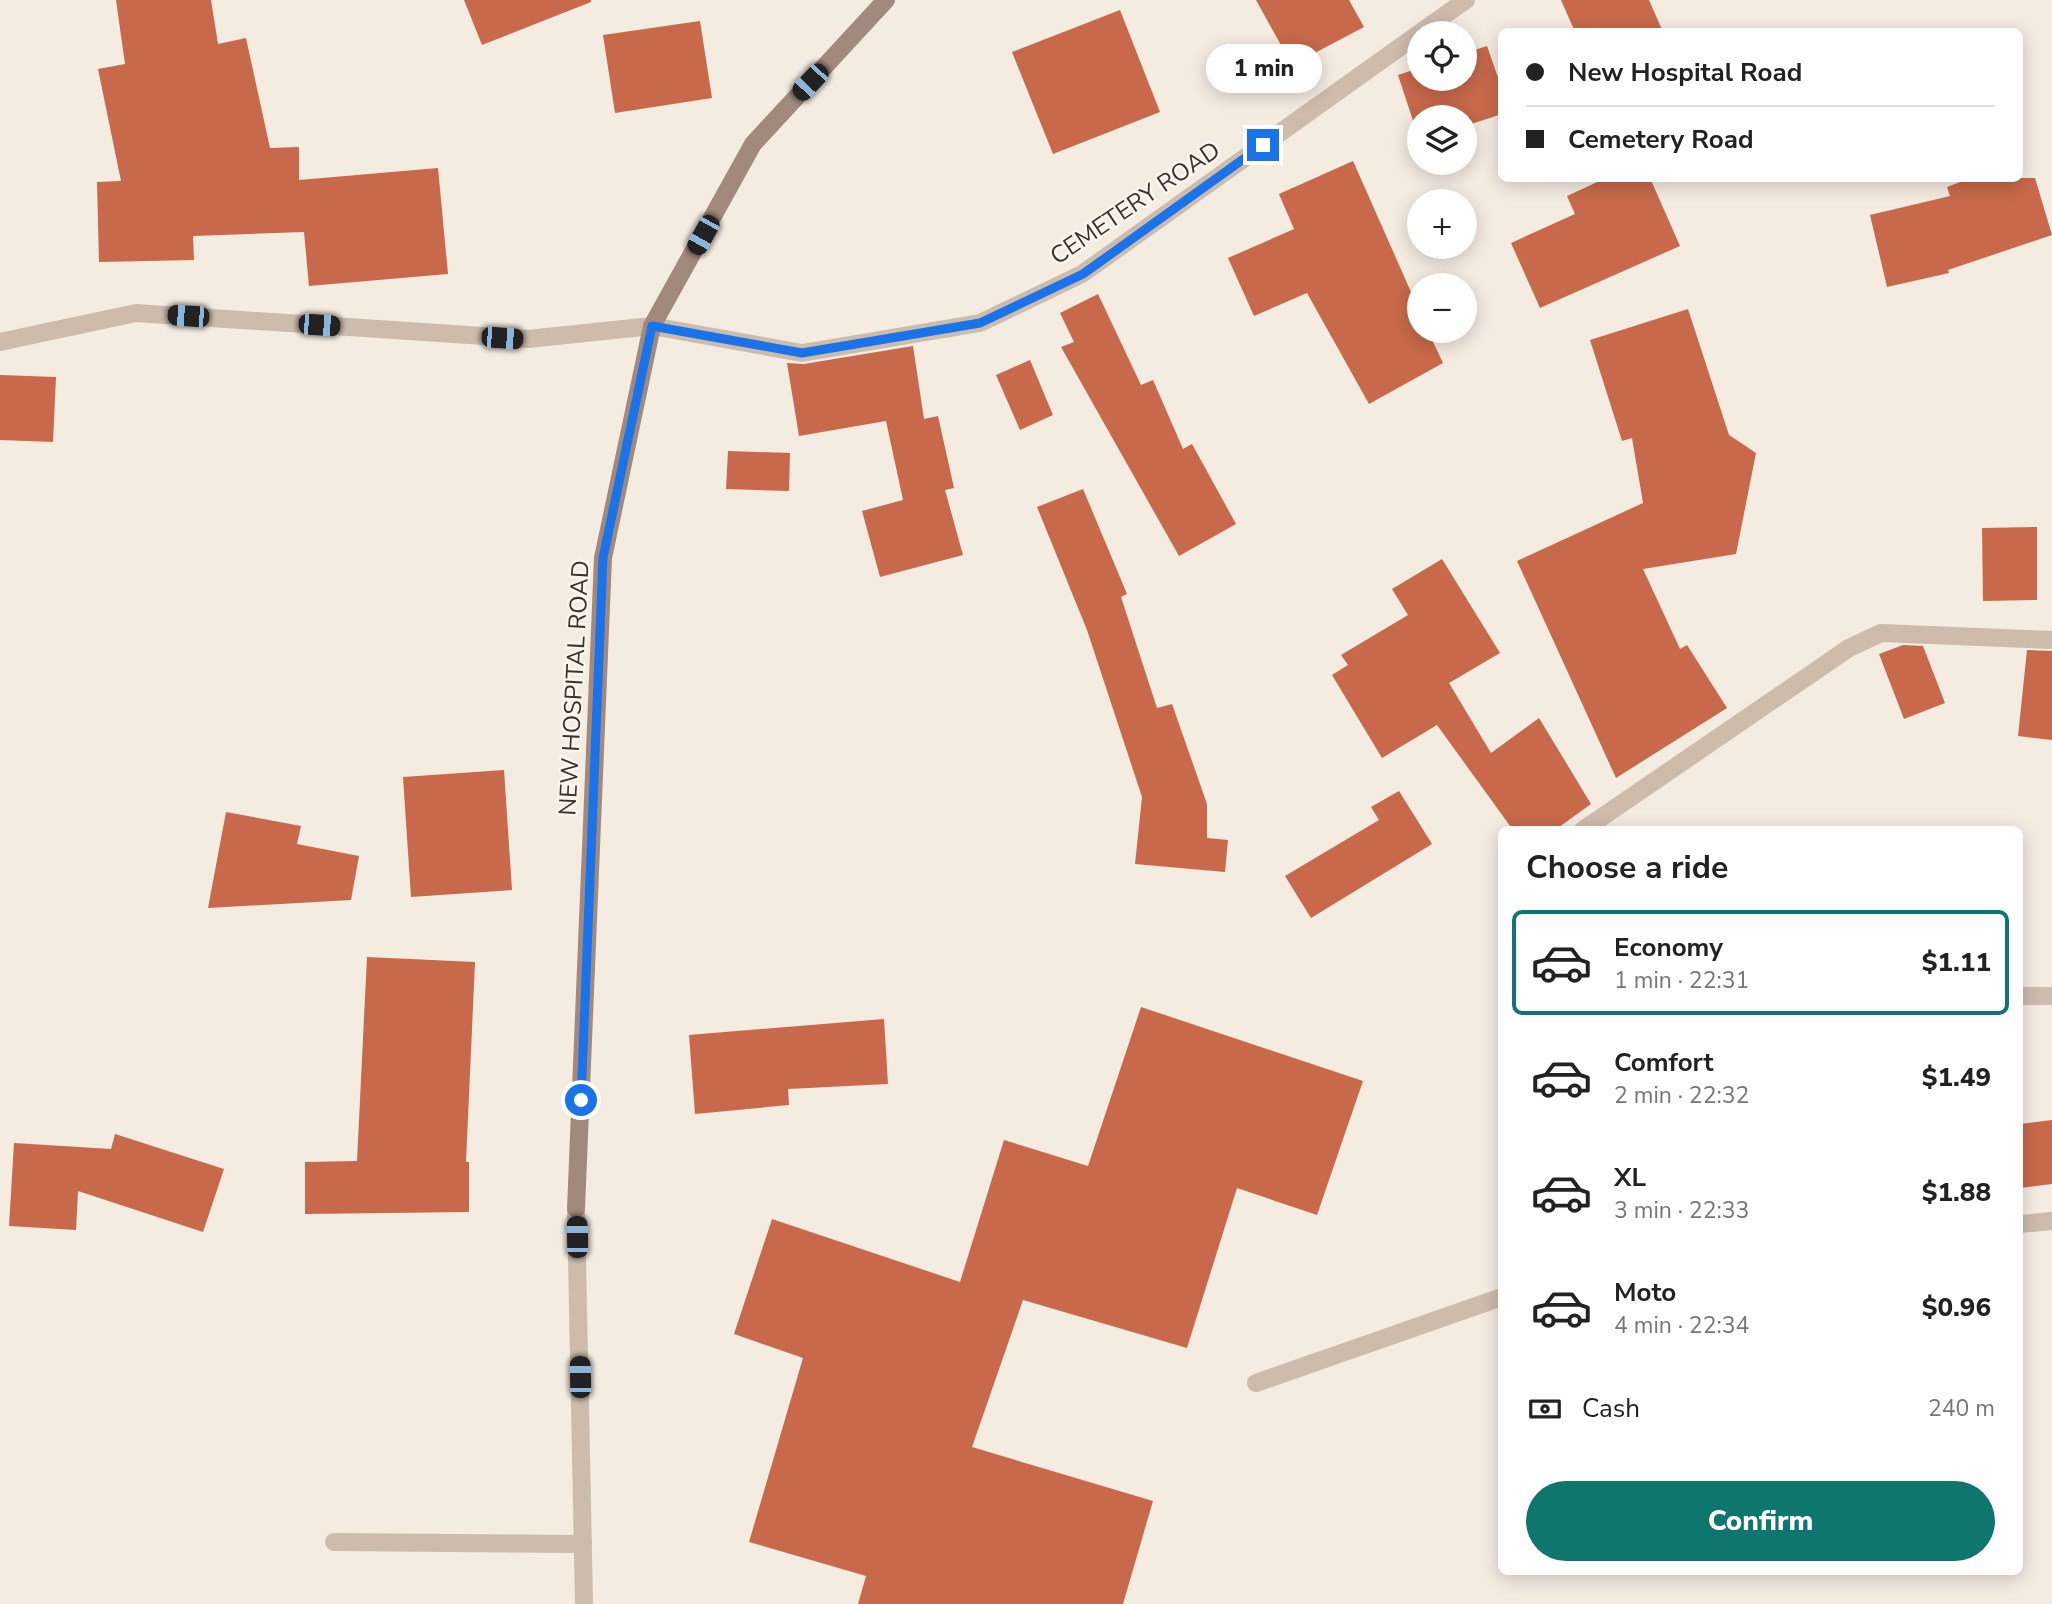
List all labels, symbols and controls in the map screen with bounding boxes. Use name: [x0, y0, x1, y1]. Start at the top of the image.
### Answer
map controls: [1407, 21, 1477, 343]
button: locate: [1407, 21, 1477, 91]
callout: 1 min: [1205, 44, 1321, 92]
text: 1 min: [1234, 53, 1294, 84]
text: New Hospital Road: [1568, 55, 1802, 90]
car: [788, 59, 833, 105]
button: layers: [1407, 105, 1477, 175]
text: Cemetery Road: [1568, 122, 1754, 157]
route end: [1247, 129, 1279, 161]
street label: CEMETERY ROAD: [1044, 134, 1226, 272]
button: +: [1407, 189, 1477, 259]
car: [684, 212, 723, 258]
button: −: [1407, 273, 1477, 343]
car: [167, 304, 210, 328]
car: [298, 313, 341, 337]
car: [481, 326, 524, 350]
street label: NEW HOSPITAL ROAD: [551, 560, 597, 816]
text: Choose a ride: [1526, 846, 1728, 889]
text: Economy: [1614, 930, 1723, 965]
icon: car: [1530, 931, 1593, 994]
text: $1.11: [1922, 945, 1991, 980]
text: 1 min · 22:31: [1614, 965, 1749, 996]
text: Comfort: [1614, 1045, 1714, 1080]
icon: car: [1530, 1046, 1593, 1109]
text: $1.49: [1922, 1060, 1991, 1095]
text: 2 min · 22:32: [1614, 1080, 1749, 1111]
route start: [565, 1084, 597, 1116]
text: XL: [1614, 1160, 1646, 1195]
icon: car: [1530, 1161, 1593, 1224]
text: $1.88: [1922, 1175, 1991, 1210]
text: 3 min · 22:33: [1614, 1195, 1749, 1226]
car: [567, 1216, 588, 1258]
text: Moto: [1614, 1275, 1676, 1310]
icon: car: [1530, 1276, 1593, 1339]
text: $0.96: [1922, 1290, 1991, 1325]
text: 4 min · 22:34: [1614, 1310, 1749, 1341]
car: [570, 1356, 591, 1398]
icon: cash: [1526, 1390, 1564, 1428]
text: Cash: [1582, 1391, 1640, 1426]
text: 240 m: [1928, 1393, 1995, 1424]
button: Confirm: [1526, 1481, 1995, 1561]

